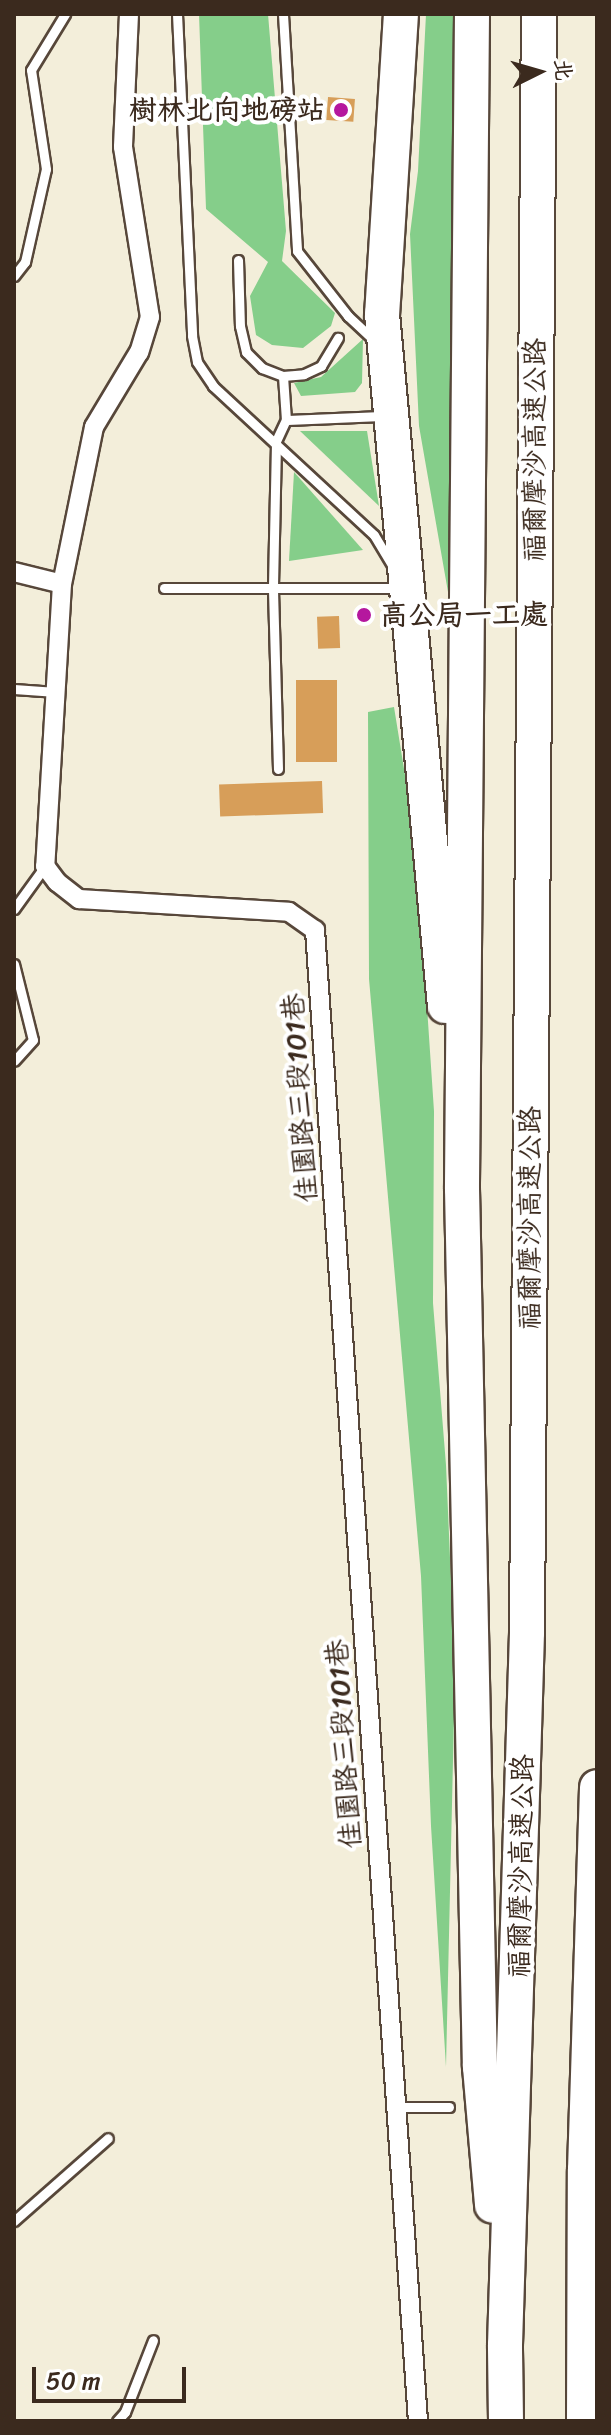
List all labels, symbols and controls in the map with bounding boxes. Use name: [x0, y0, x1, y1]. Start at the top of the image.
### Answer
north arrow: [499, 32, 579, 112]
text: 北: [543, 57, 584, 83]
place label: 樹林北向地磅站: [129, 93, 325, 127]
marker: 樹林北向地磅站: [332, 101, 350, 119]
street label: 福爾摩沙高速公路: [518, 338, 552, 562]
place label: 高公局一工處: [380, 598, 548, 632]
marker: 高公局一工處: [355, 606, 373, 624]
street label: 佳園路三段101巷: [276, 992, 324, 1204]
street label: 福爾摩沙高速公路: [513, 1106, 547, 1330]
street label: 佳園路三段101巷: [320, 1638, 368, 1850]
street label: 福爾摩沙高速公路: [502, 1754, 540, 1978]
scale bar: [36, 2351, 190, 2401]
text: 50 m: [46, 2360, 101, 2402]

